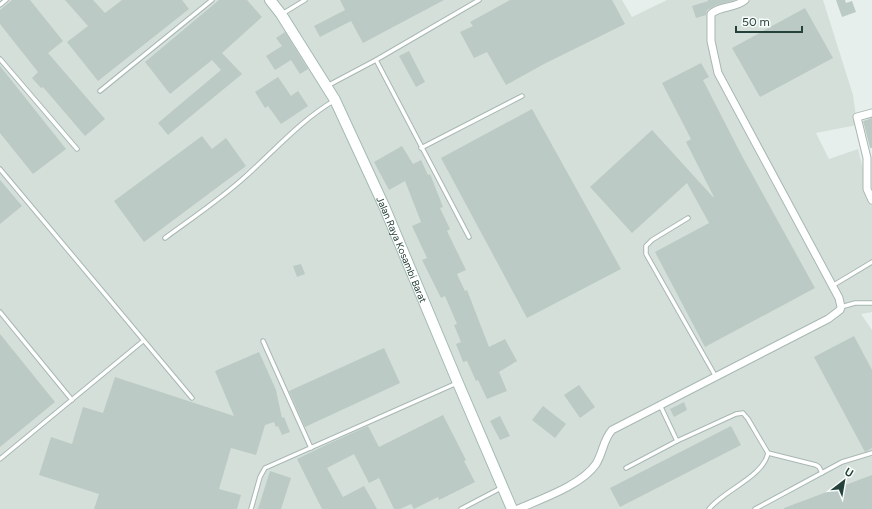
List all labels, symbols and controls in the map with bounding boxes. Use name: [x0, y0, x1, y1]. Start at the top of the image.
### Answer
scale bar: [736, 8, 802, 34]
text: 50 m: [742, 15, 770, 29]
street label: Jalan Raya Kosambi Barat: [374, 194, 430, 305]
north arrow: [824, 461, 864, 501]
text: U: [842, 465, 856, 481]

